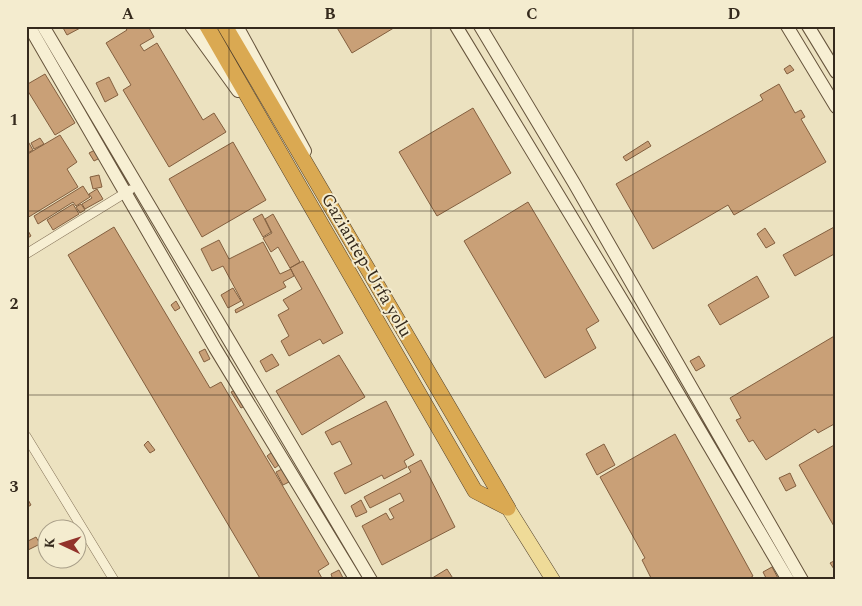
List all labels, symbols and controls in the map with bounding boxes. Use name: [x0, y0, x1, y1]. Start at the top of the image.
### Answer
text: A: [122, 2, 135, 26]
text: B: [324, 2, 336, 26]
text: C: [526, 2, 538, 26]
text: D: [728, 2, 741, 26]
text: 1: [10, 108, 18, 132]
street label: Gaziantep-Urfa yolu: [314, 188, 419, 342]
text: 2: [10, 292, 19, 316]
text: 3: [10, 475, 19, 499]
north arrow: [38, 518, 88, 568]
text: K: [39, 537, 60, 549]

